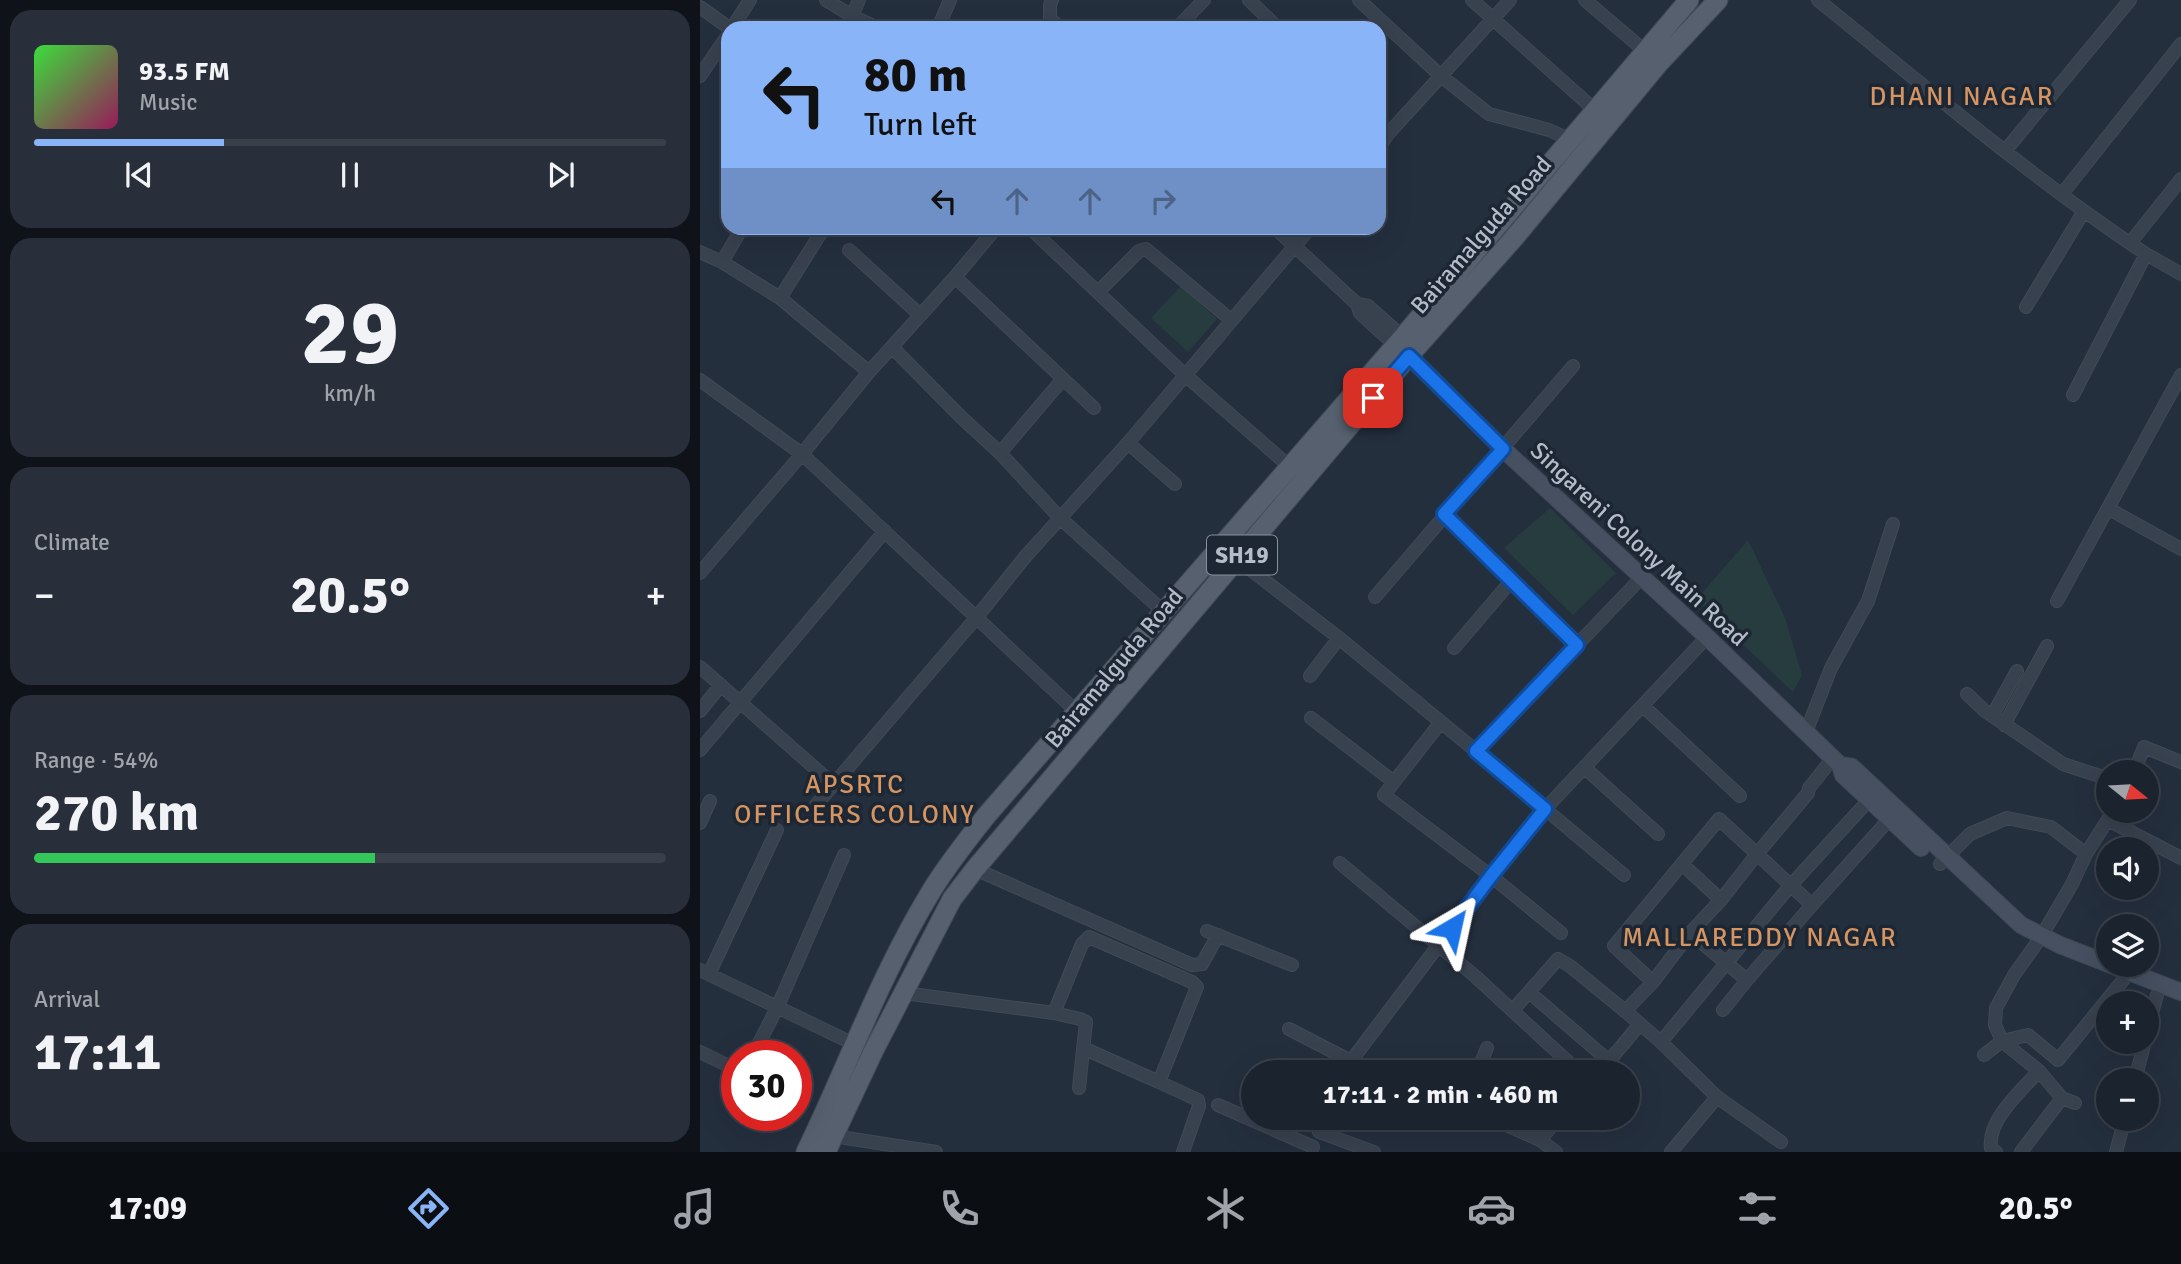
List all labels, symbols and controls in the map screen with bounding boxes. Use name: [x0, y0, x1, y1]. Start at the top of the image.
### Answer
text: 80 m: [864, 45, 967, 105]
icon: left: [749, 49, 840, 140]
text: 93.5 FM: [139, 56, 230, 88]
district label: DHANI NAGAR: [1870, 81, 2054, 113]
text: Music: [139, 88, 197, 117]
text: Turn left: [864, 105, 977, 144]
street label: Bairamalguda Road: [1404, 150, 1558, 320]
icon: previous: [120, 156, 158, 194]
icon: pause: [331, 156, 369, 194]
icon: next: [542, 156, 580, 194]
icon: left: [925, 182, 963, 220]
icon: ahead: [998, 182, 1036, 220]
icon: ahead: [1071, 182, 1109, 220]
icon: right: [1144, 182, 1182, 220]
text: 29: [301, 277, 399, 390]
pin: [1343, 368, 1403, 428]
text: km/h: [324, 379, 376, 408]
icon: arrive: [1354, 379, 1392, 417]
street label: Singareni Colony Main Road: [1524, 435, 1754, 653]
text: Climate: [34, 528, 110, 557]
road number: SH19: [1207, 536, 1277, 575]
text: 20.5°: [290, 563, 410, 627]
text: −: [34, 572, 55, 619]
text: +: [645, 572, 666, 619]
street label: Bairamalguda Road: [1038, 582, 1190, 754]
text: Range · 54%: [34, 746, 158, 775]
north arrow: [2096, 760, 2160, 822]
map controls: [2096, 760, 2159, 1131]
district label: APSRTC OFFICERS COLONY: [734, 769, 976, 831]
text: 270 km: [34, 781, 199, 845]
button: sound: [2096, 837, 2159, 900]
position arrow: [1415, 891, 1489, 965]
button: layers: [2096, 914, 2159, 977]
district label: MALLAREDDY NAGAR: [1622, 922, 1898, 954]
text: Arrival: [34, 985, 100, 1014]
button: +: [2096, 991, 2159, 1054]
text: 17:11: [34, 1020, 162, 1084]
speed limit sign: 30: [721, 1040, 812, 1131]
button: −: [2096, 1068, 2159, 1131]
text: 17:11 · 2 min · 460 m: [1323, 1079, 1558, 1111]
icon: directions: [404, 1184, 453, 1233]
icon: music: [670, 1184, 719, 1233]
icon: phone: [935, 1184, 984, 1233]
icon: climate: [1201, 1184, 1250, 1233]
icon: car: [1467, 1184, 1516, 1233]
icon: filters: [1733, 1184, 1782, 1233]
text: 17:09: [108, 1189, 187, 1228]
text: 20.5°: [1999, 1189, 2073, 1228]

